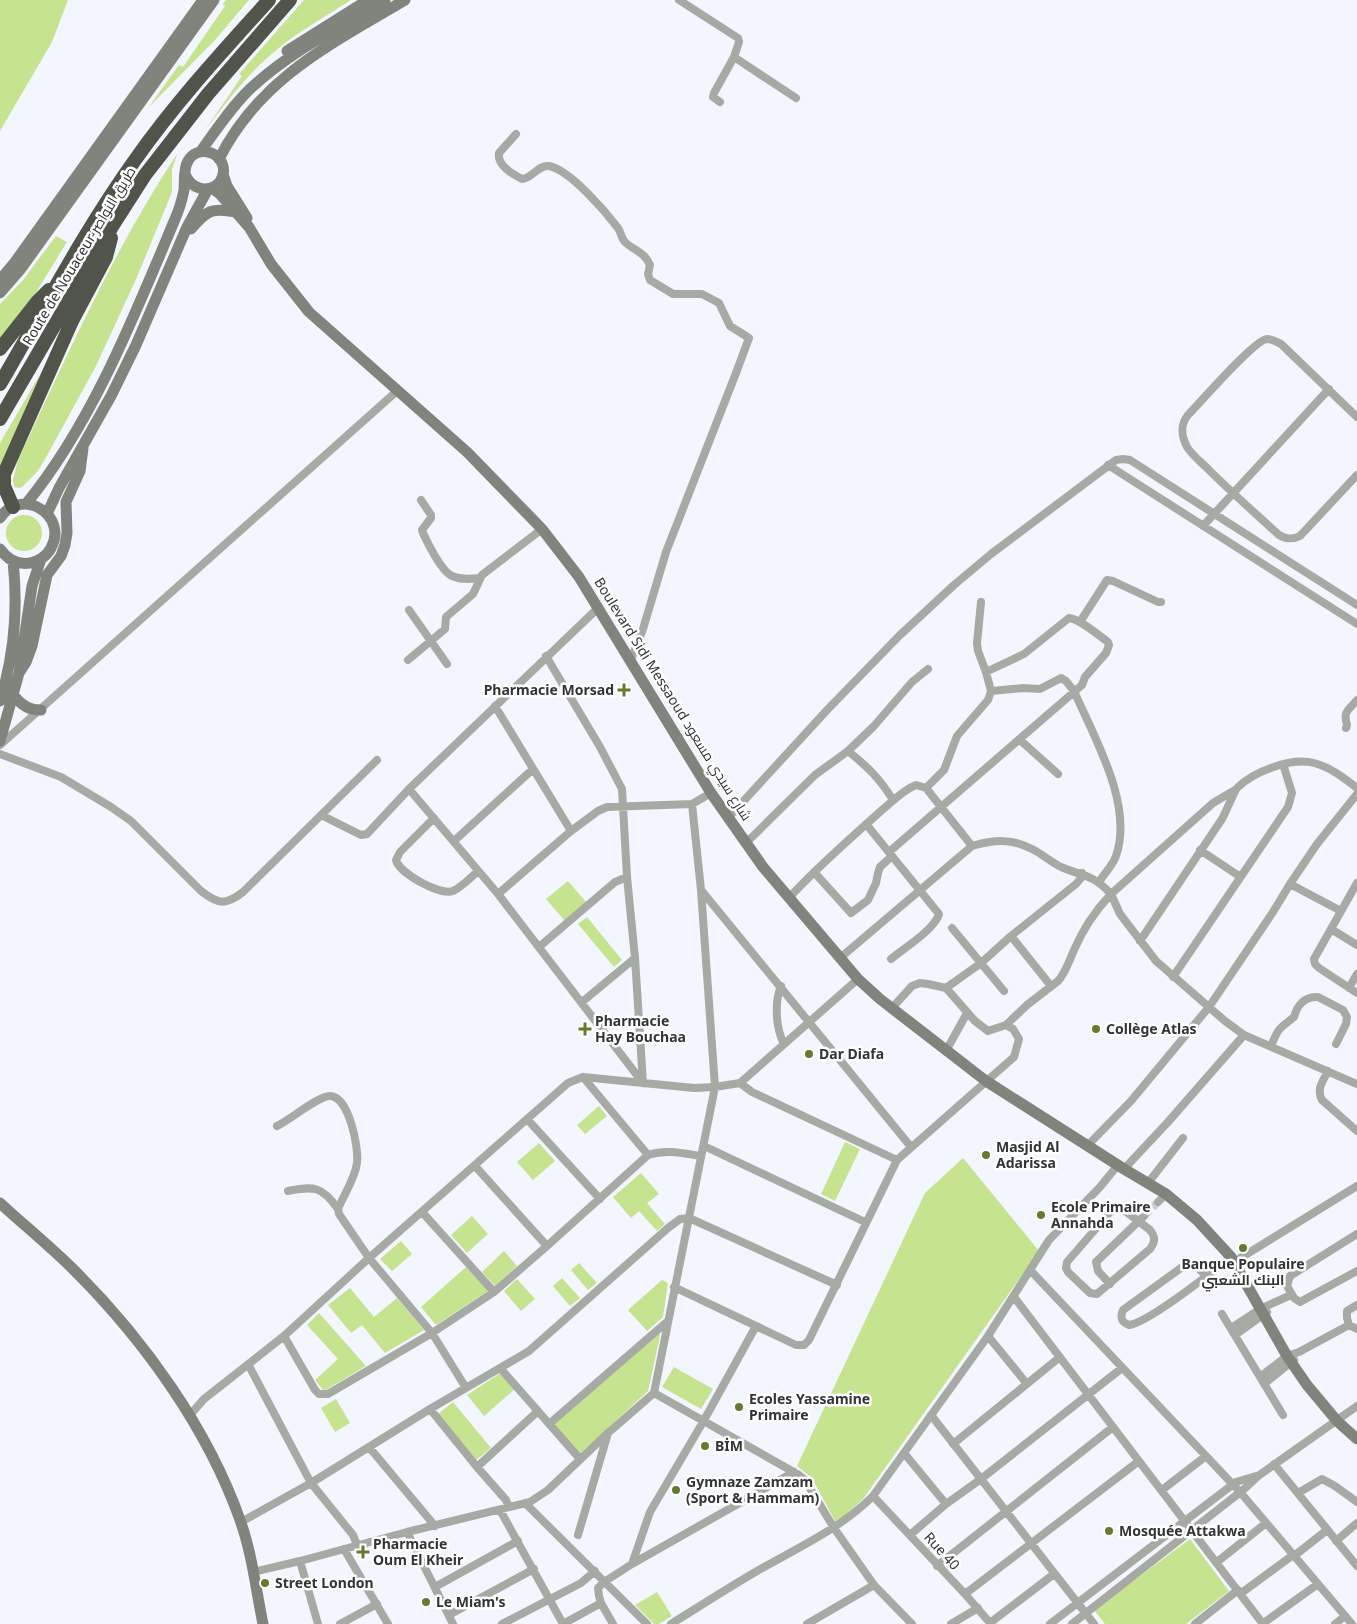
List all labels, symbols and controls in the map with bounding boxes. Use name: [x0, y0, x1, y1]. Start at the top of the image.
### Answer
street label: Route de Nouaceur طريق النواصر: [18, 163, 140, 349]
street label: Boulevard Sidi Messaoud شارع سيدي مسعود: [588, 573, 757, 826]
place label: Pharmacie Morsad: [484, 680, 614, 699]
marker: Pharmacie Morsad: [618, 684, 630, 696]
place label: Pharmacie Hay Bouchaa: [595, 1011, 686, 1046]
place label: Collège Atlas: [1106, 1019, 1197, 1038]
marker: Pharmacie Hay Bouchaa: [579, 1023, 591, 1035]
marker: Collège Atlas: [1090, 1023, 1102, 1035]
place label: Dar Diafa: [819, 1044, 884, 1063]
marker: Dar Diafa: [803, 1048, 815, 1060]
place label: Masjid Al Adarissa: [996, 1137, 1059, 1172]
marker: Masjid Al Adarissa: [980, 1149, 992, 1161]
place label: Ecole Primaire Annahda: [1051, 1197, 1151, 1232]
marker: Ecole Primaire Annahda: [1035, 1209, 1047, 1221]
marker: Banque Populaire البنك الشعبي: [1237, 1242, 1249, 1254]
place label: Banque Populaire البنك الشعبي: [1181, 1254, 1305, 1292]
place label: Ecoles Yassamine Primaire: [749, 1389, 870, 1424]
marker: Ecoles Yassamine Primaire: [733, 1401, 745, 1413]
place label: BİM: [715, 1436, 743, 1455]
marker: BİM: [699, 1440, 711, 1452]
place label: Gymnaze Zamzam (Sport & Hammam): [686, 1472, 820, 1507]
marker: Gymnaze Zamzam (Sport & Hammam): [670, 1484, 682, 1496]
place label: Mosquée Attakwa: [1119, 1521, 1246, 1540]
marker: Mosquée Attakwa: [1103, 1525, 1115, 1537]
street label: Rue 40: [920, 1528, 964, 1574]
place label: Pharmacie Oum El Kheir: [373, 1534, 464, 1569]
marker: Pharmacie Oum El Kheir: [357, 1546, 369, 1558]
place label: Street London: [275, 1573, 374, 1592]
marker: Street London: [259, 1577, 271, 1589]
place label: Le Miam's: [436, 1592, 505, 1611]
marker: Le Miam's: [420, 1596, 432, 1608]

